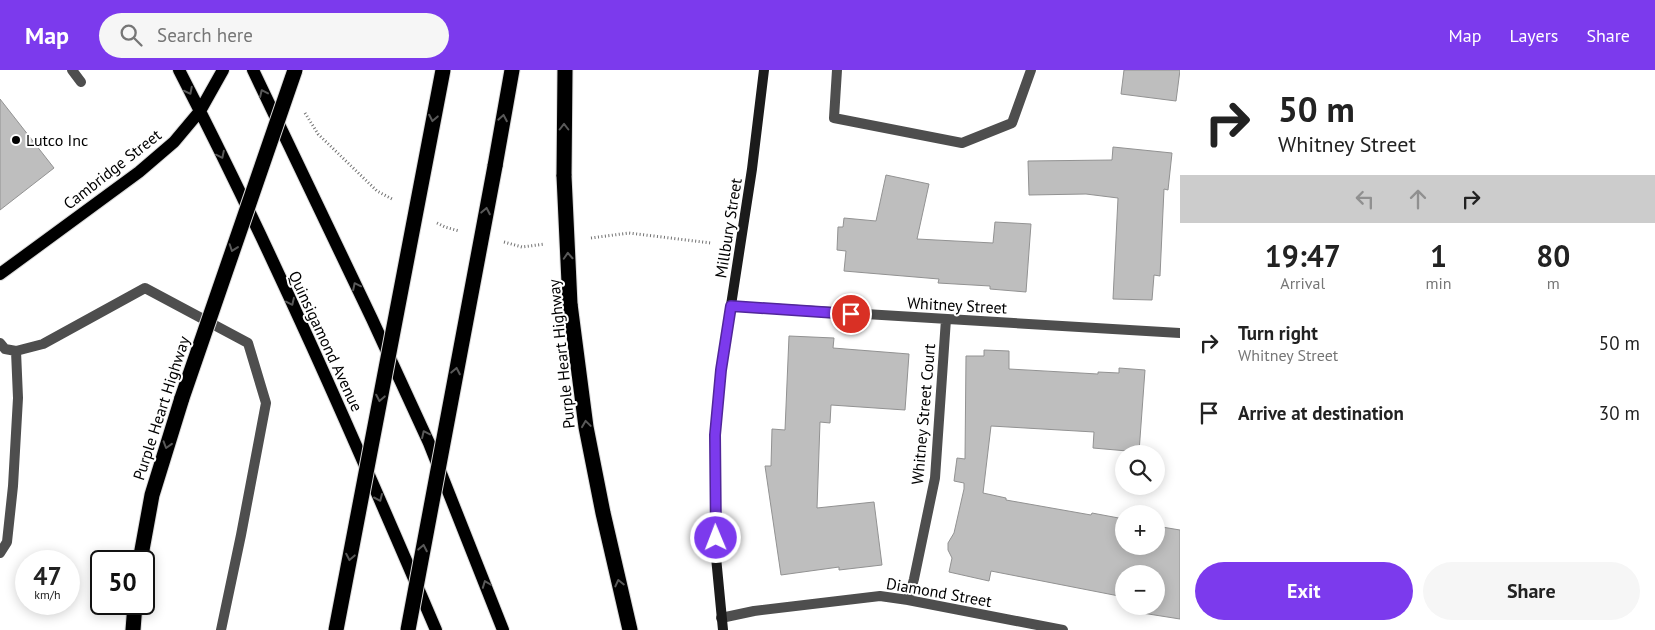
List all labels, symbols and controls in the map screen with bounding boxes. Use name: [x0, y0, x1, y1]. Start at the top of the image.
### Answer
search box: [99, 13, 449, 58]
text: Map: [25, 20, 69, 51]
icon: search: [117, 21, 145, 49]
text: Search here: [157, 23, 253, 47]
text: Map: [1449, 24, 1481, 47]
text: Layers: [1509, 24, 1558, 47]
text: Share: [1586, 24, 1630, 47]
one-way arrow: [183, 85, 193, 94]
text: 50 m: [1278, 86, 1355, 132]
one-way arrow: [259, 89, 269, 98]
icon: right: [1195, 90, 1260, 155]
one-way arrow: [429, 113, 439, 122]
one-way arrow: [498, 114, 508, 123]
one-way arrow: [559, 123, 569, 130]
street label: Cambridge Street: [59, 124, 165, 213]
place label: Lutco Inc: [26, 130, 88, 150]
text: Whitney Street: [1278, 130, 1416, 158]
marker: Lutco Inc: [10, 134, 22, 146]
one-way arrow: [215, 150, 225, 159]
street label: Millbury Street: [710, 176, 746, 279]
icon: left: [1351, 185, 1379, 213]
icon: ahead: [1404, 185, 1432, 213]
icon: right: [1457, 185, 1485, 213]
one-way arrow: [481, 207, 491, 216]
text: 19:47: [1265, 236, 1341, 275]
text: 1: [1430, 236, 1447, 275]
text: 80: [1536, 236, 1570, 275]
one-way arrow: [229, 244, 239, 252]
one-way arrow: [563, 251, 573, 259]
street label: Quinsigamond Avenue: [285, 268, 367, 414]
text: Arrival: [1280, 273, 1325, 293]
text: min: [1426, 273, 1452, 293]
text: m: [1547, 273, 1560, 293]
street label: Purple Heart Highway: [543, 278, 579, 430]
one-way arrow: [352, 283, 362, 292]
street label: Whitney Street: [906, 292, 1008, 318]
pin: [830, 293, 872, 335]
one-way arrow: [284, 297, 295, 306]
icon: arrive: [837, 300, 865, 328]
text: Turn right: [1238, 321, 1318, 345]
icon: right: [1195, 329, 1223, 357]
text: 50 m: [1599, 331, 1640, 355]
street label: Purple Heart Highway: [128, 333, 194, 482]
street label: Whitney Street Court: [907, 342, 939, 485]
text: Whitney Street: [1238, 345, 1338, 365]
one-way arrow: [451, 366, 461, 375]
one-way arrow: [375, 393, 386, 402]
icon: arrive: [1195, 399, 1223, 427]
text: Arrive at destination: [1238, 401, 1404, 425]
text: 30 m: [1599, 401, 1640, 425]
one-way arrow: [581, 419, 591, 428]
one-way arrow: [420, 430, 431, 439]
one-way arrow: [163, 440, 173, 448]
map controls: [1115, 445, 1165, 615]
button: search: [1115, 445, 1165, 495]
one-way arrow: [373, 493, 384, 502]
button: +: [1115, 505, 1165, 555]
position arrow: [689, 511, 741, 563]
one-way arrow: [417, 543, 428, 552]
speed limit sign: 50: [90, 550, 155, 615]
one-way arrow: [345, 553, 355, 562]
text: 47: [33, 560, 62, 592]
button: Exit: [1195, 562, 1413, 620]
button: Share: [1423, 562, 1640, 620]
button: −: [1115, 565, 1165, 615]
street label: Diamond Street: [885, 573, 994, 611]
one-way arrow: [614, 578, 624, 587]
one-way arrow: [481, 581, 491, 589]
text: km/h: [34, 587, 61, 602]

